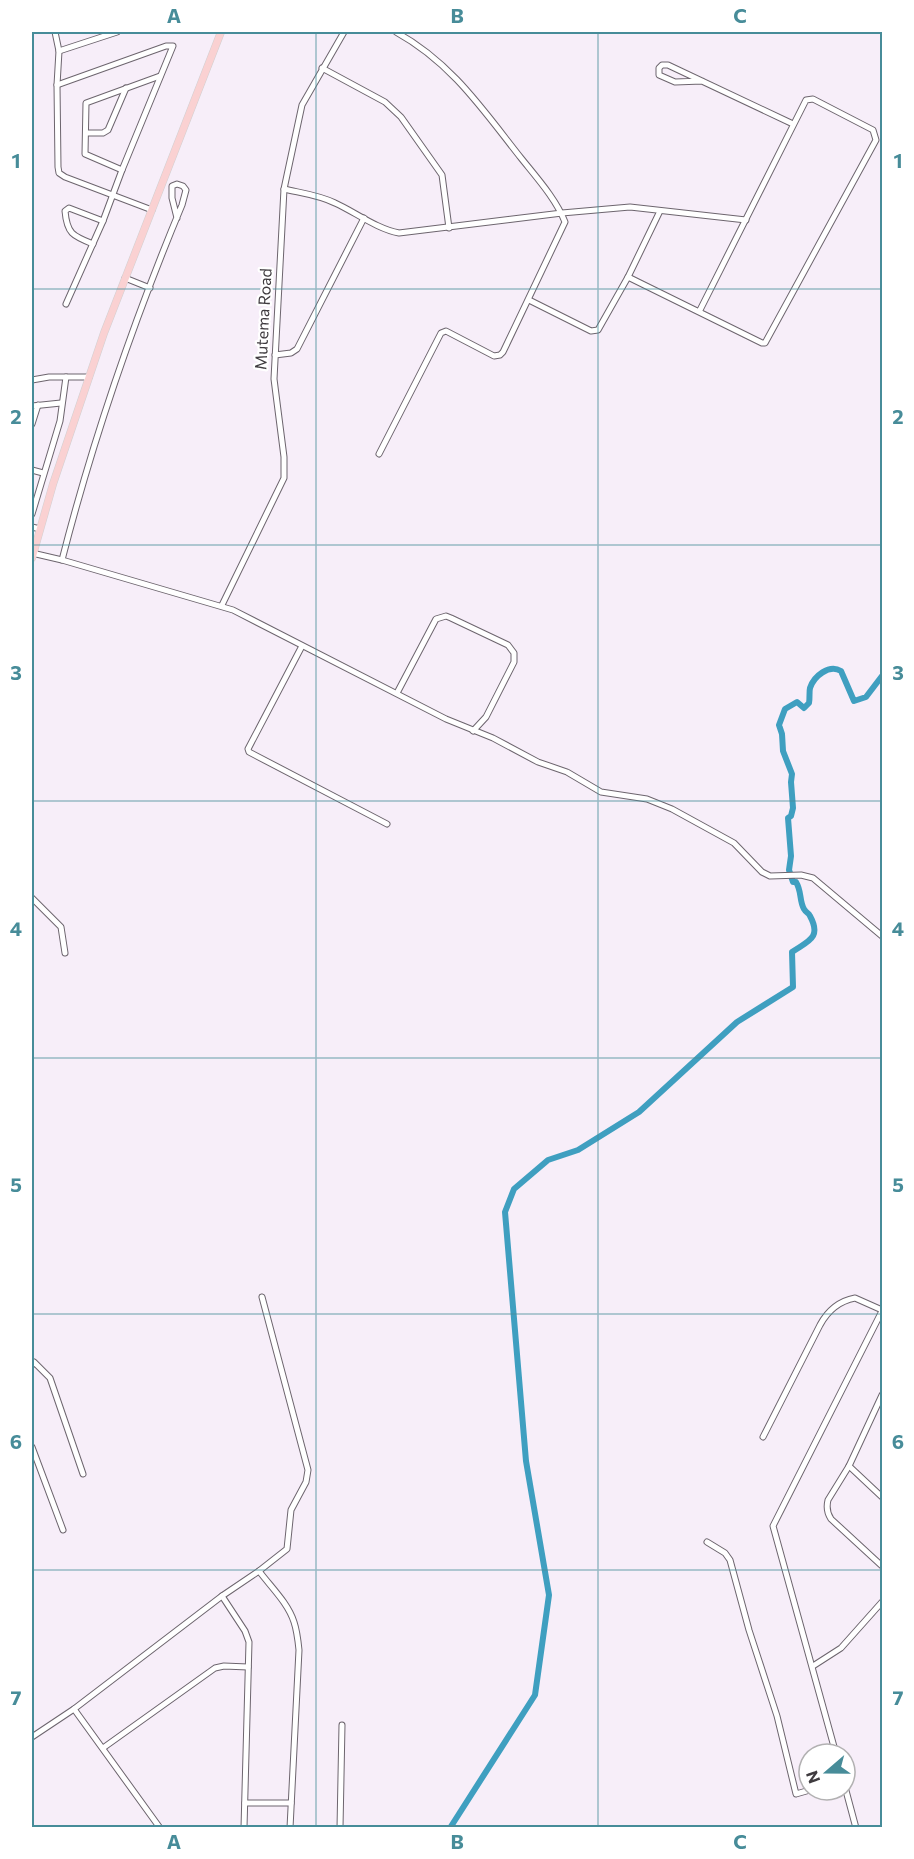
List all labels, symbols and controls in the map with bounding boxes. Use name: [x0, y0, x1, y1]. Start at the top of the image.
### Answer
text: A: [167, 3, 181, 27]
text: B: [450, 3, 464, 27]
text: C: [733, 3, 747, 27]
text: 1: [11, 148, 21, 172]
text: 1: [893, 148, 903, 172]
street label: Mutema Road: [250, 268, 275, 370]
text: 2: [10, 404, 22, 428]
text: 2: [892, 404, 904, 428]
text: 3: [10, 660, 22, 684]
text: 3: [892, 660, 904, 684]
text: 4: [10, 916, 22, 940]
text: 4: [892, 916, 904, 940]
text: 5: [10, 1172, 22, 1196]
text: 5: [892, 1172, 904, 1196]
text: 6: [10, 1429, 22, 1453]
text: 6: [892, 1429, 904, 1453]
text: 7: [11, 1685, 22, 1709]
text: 7: [893, 1685, 904, 1709]
north arrow: [797, 1742, 857, 1802]
text: N: [801, 1768, 823, 1786]
text: A: [167, 1829, 181, 1853]
text: B: [450, 1829, 464, 1853]
text: C: [733, 1829, 747, 1853]

